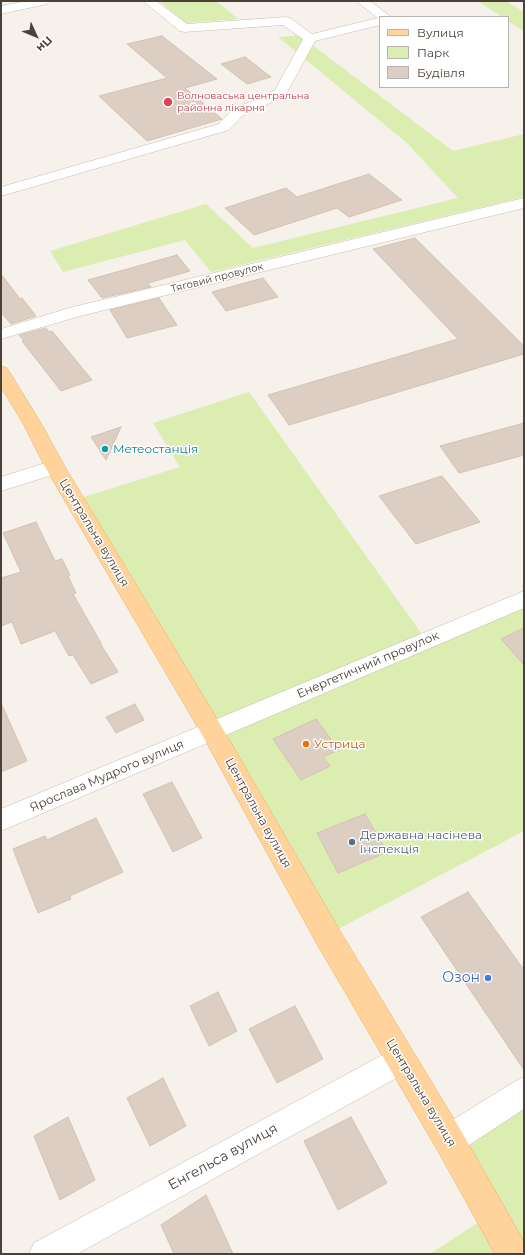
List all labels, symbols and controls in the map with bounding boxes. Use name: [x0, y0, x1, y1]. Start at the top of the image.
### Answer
north arrow: [16, 16, 56, 56]
legend: [379, 16, 509, 88]
text: Вулиця: [417, 25, 464, 40]
text: Пн: [34, 34, 55, 55]
text: Парк: [417, 45, 449, 60]
text: Будівля: [417, 65, 465, 80]
place label: Волноваська центральна районна лікарня: [177, 90, 309, 114]
marker: Волноваська центральна районна лікарня: [162, 96, 174, 108]
street label: Тяговий провулок: [170, 261, 264, 295]
place label: Метеостанція: [113, 442, 198, 456]
marker: Метеостанція: [100, 444, 110, 454]
street label: Центральна вулиця: [56, 476, 132, 590]
street label: Енергетичний провулок: [295, 628, 441, 702]
street label: Ярослава Мудрого вулиця: [28, 737, 186, 815]
place label: Устрица: [314, 737, 366, 751]
marker: Устрица: [301, 739, 311, 749]
street label: Центральна вулиця: [222, 755, 294, 871]
place label: Державна насiнева iнспекцiя: [360, 828, 482, 856]
marker: Державна насiнева iнспекцiя: [347, 837, 357, 847]
place label: Озон: [442, 970, 480, 986]
marker: Озон: [483, 973, 493, 983]
street label: Центральна вулиця: [383, 1036, 459, 1150]
street label: Енгельса вулиця: [165, 1120, 281, 1194]

